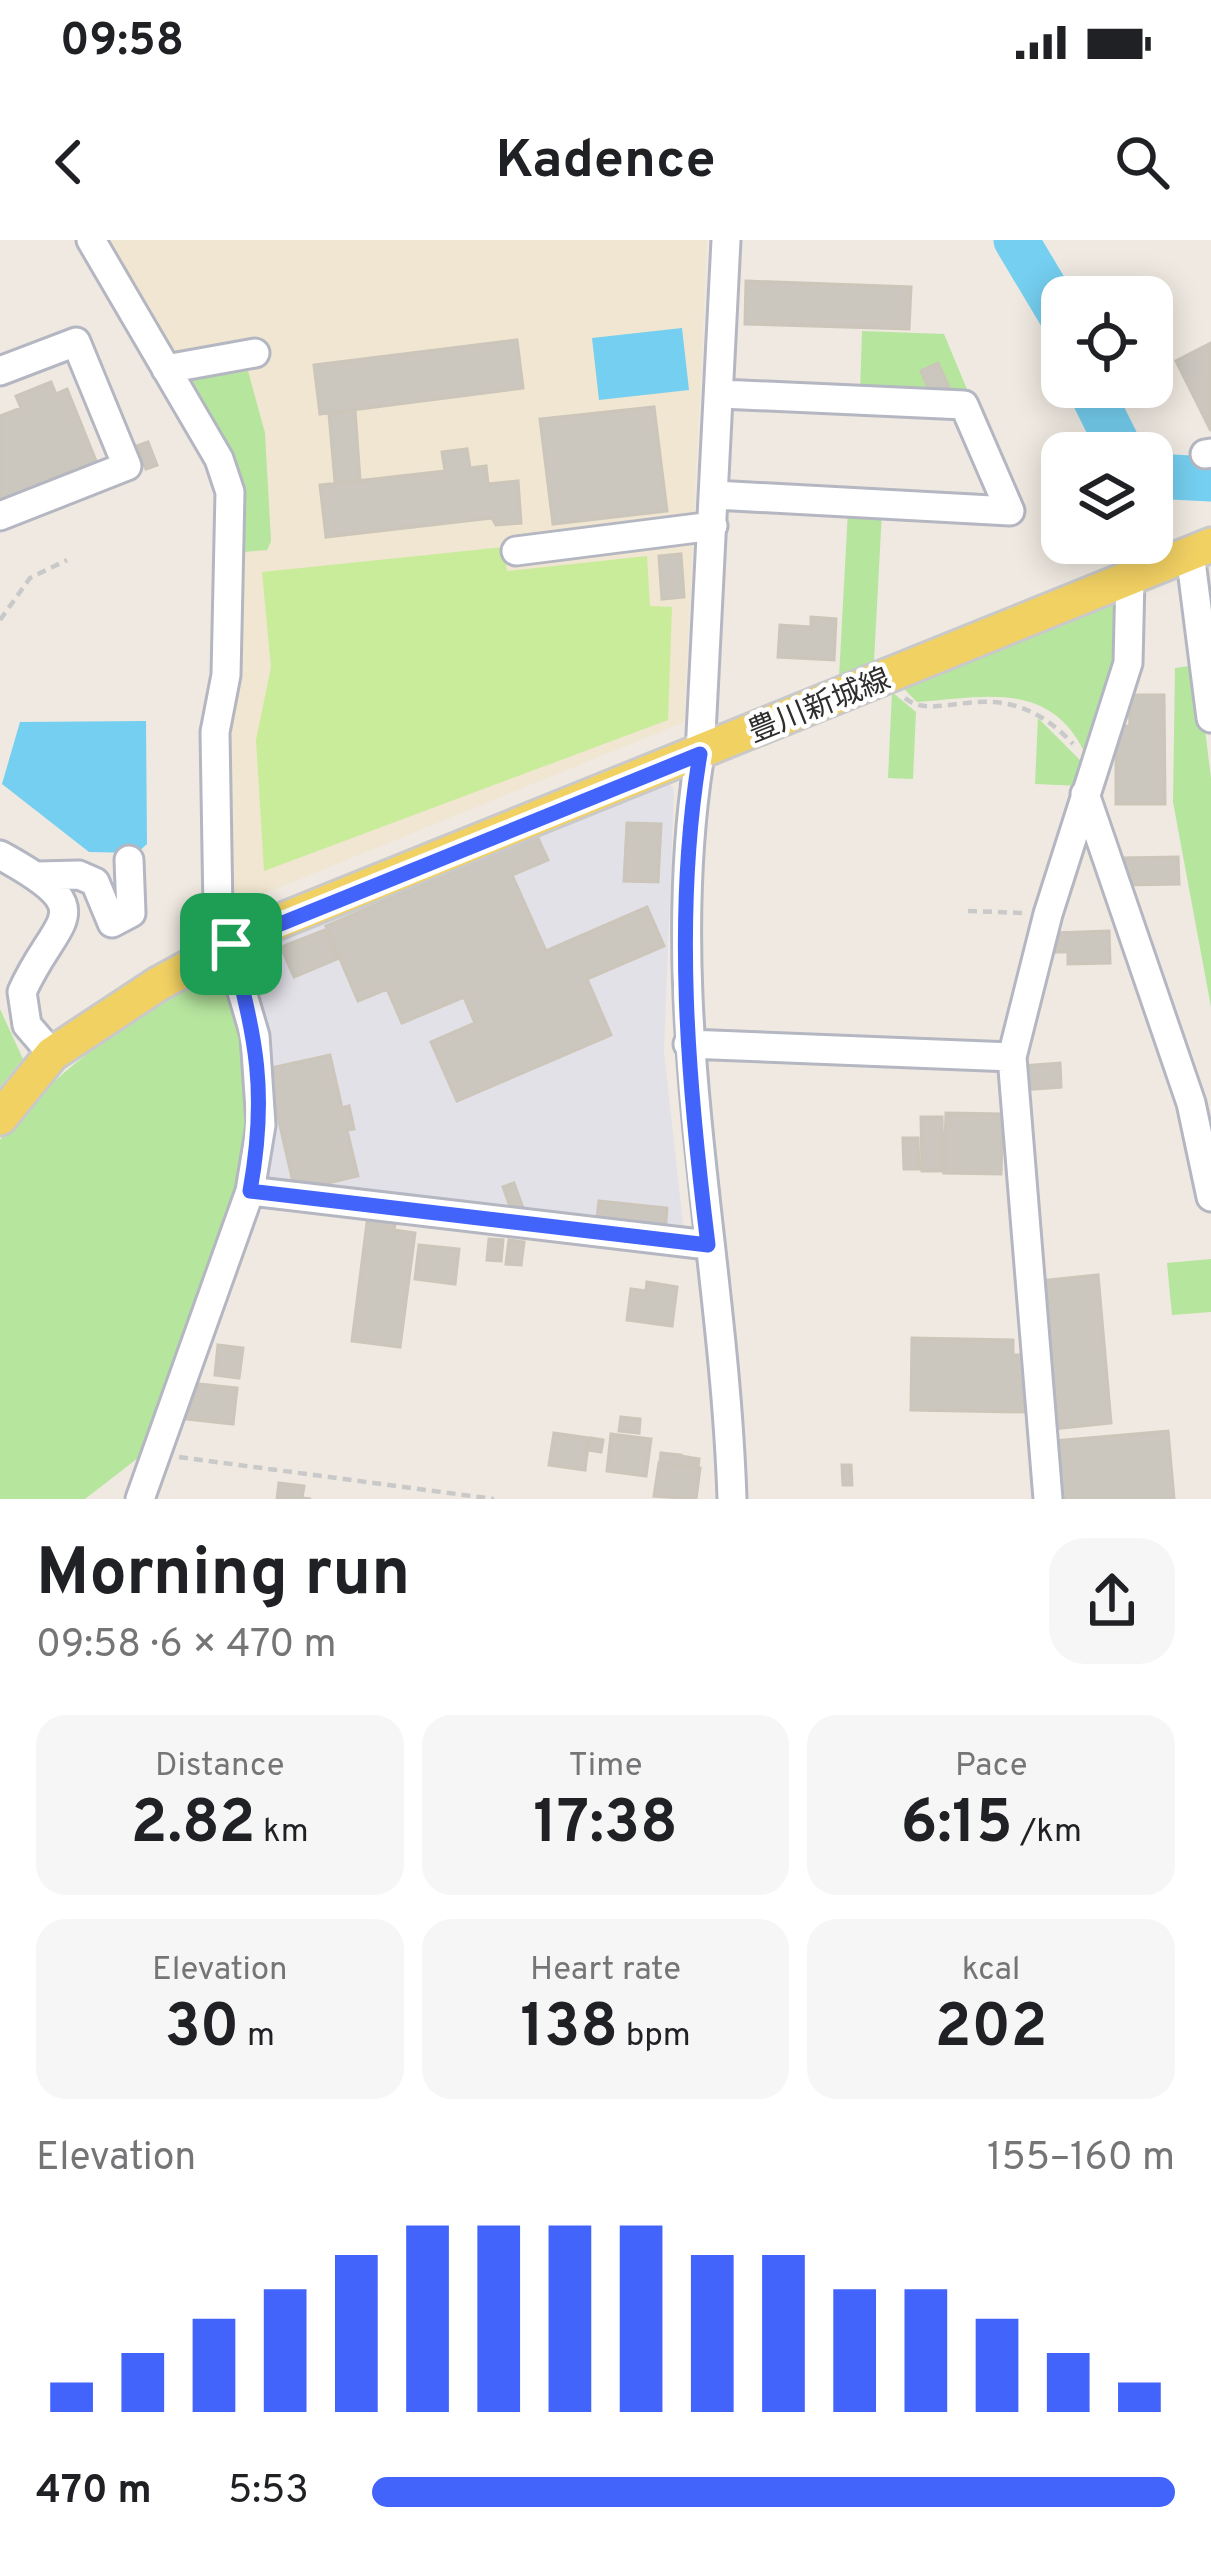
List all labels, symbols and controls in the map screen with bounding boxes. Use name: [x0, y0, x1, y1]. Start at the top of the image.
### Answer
text: 09:58: [60, 14, 184, 71]
text: Kadence: [496, 128, 715, 197]
icon: back: [36, 129, 102, 195]
icon: search: [1109, 129, 1175, 195]
map controls: [1041, 276, 1173, 564]
button: locate: [1041, 276, 1173, 408]
button: layers: [1041, 432, 1173, 564]
street label: 豊川新城線: [743, 662, 896, 753]
pin: [180, 893, 282, 995]
icon: arrive: [198, 911, 264, 977]
text: Morning run: [36, 1535, 410, 1618]
button: share: [1049, 1538, 1175, 1664]
text: 09:58 · 6 × 470 m: [36, 1622, 337, 1671]
text: Distance: [155, 1746, 285, 1788]
text: Time: [569, 1746, 642, 1788]
text: Pace: [955, 1746, 1027, 1788]
text: 2.82: [131, 1788, 255, 1864]
text: 17:38: [533, 1788, 678, 1864]
text: 6:15: [900, 1788, 1013, 1864]
text: km: [255, 1812, 309, 1854]
text: /km: [1013, 1812, 1082, 1854]
text: Elevation: [152, 1950, 288, 1992]
text: Heart rate: [530, 1950, 681, 1992]
text: kcal: [962, 1950, 1021, 1992]
text: 30: [165, 1992, 239, 2068]
text: 138: [520, 1992, 618, 2068]
text: 202: [935, 1992, 1048, 2068]
text: m: [239, 2016, 275, 2058]
text: bpm: [618, 2016, 691, 2058]
text: Elevation: [36, 2135, 196, 2184]
text: 155–160 m: [987, 2135, 1175, 2184]
text: 470 m: [36, 2468, 152, 2517]
text: 5:53: [228, 2468, 309, 2517]

